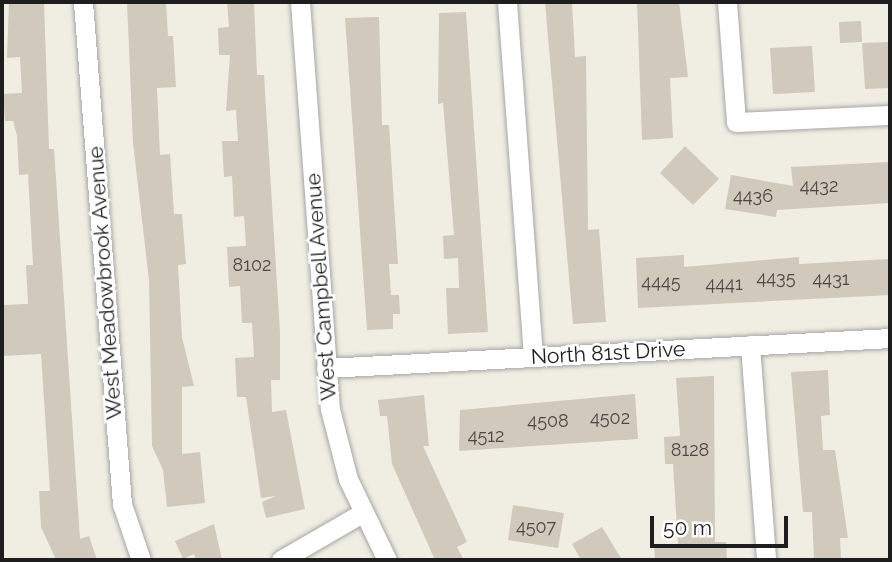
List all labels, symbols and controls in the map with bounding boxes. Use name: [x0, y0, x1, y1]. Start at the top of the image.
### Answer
street label: West Meadowbrook Avenue: [83, 145, 127, 421]
street label: West Campbell Avenue: [300, 172, 342, 402]
house number: 4432: [800, 175, 838, 197]
house number: 4436: [733, 185, 773, 207]
house number: 8102: [233, 254, 271, 276]
house number: 4435: [756, 267, 796, 289]
house number: 4431: [813, 268, 849, 290]
house number: 4445: [641, 271, 681, 293]
house number: 4441: [705, 273, 743, 295]
street label: North 81st Drive: [530, 336, 686, 370]
house number: 4502: [590, 407, 630, 429]
house number: 4508: [527, 410, 569, 432]
house number: 4512: [468, 425, 504, 447]
house number: 8128: [671, 439, 709, 461]
scale bar: [654, 503, 792, 546]
text: 50 m: [663, 515, 712, 540]
house number: 4507: [516, 516, 556, 538]

